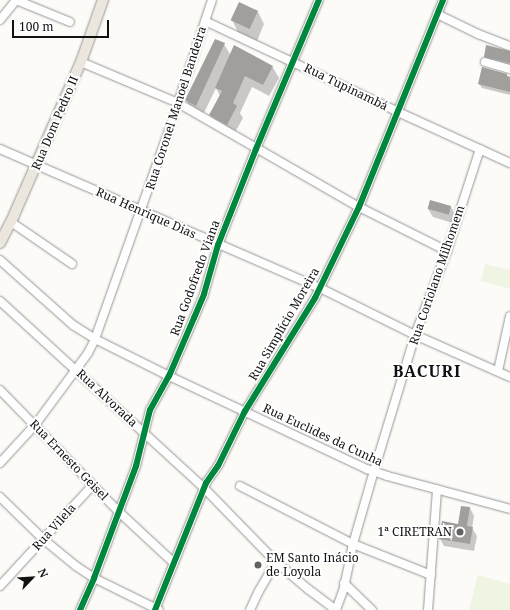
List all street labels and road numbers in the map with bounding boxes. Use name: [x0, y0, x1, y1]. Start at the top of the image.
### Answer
street label: Rua Coronel Manoel Bandeira: [143, 24, 209, 192]
street label: Rua Tupinambá: [302, 60, 390, 114]
street label: Rua Dom Pedro II: [29, 74, 81, 172]
street label: Rua Henrique Dias: [94, 185, 198, 241]
street label: Rua Coriolano Milhomem: [406, 203, 468, 347]
street label: Rua Godofredo Viana: [167, 218, 223, 338]
street label: Rua Simplício Moreira: [246, 265, 322, 383]
street label: Rua Alvorada: [74, 366, 140, 430]
street label: Rua Euclides da Cunha: [261, 401, 385, 469]
street label: Rua Ernesto Geisel: [27, 417, 111, 503]
street label: Rua Vilela: [29, 501, 79, 553]

